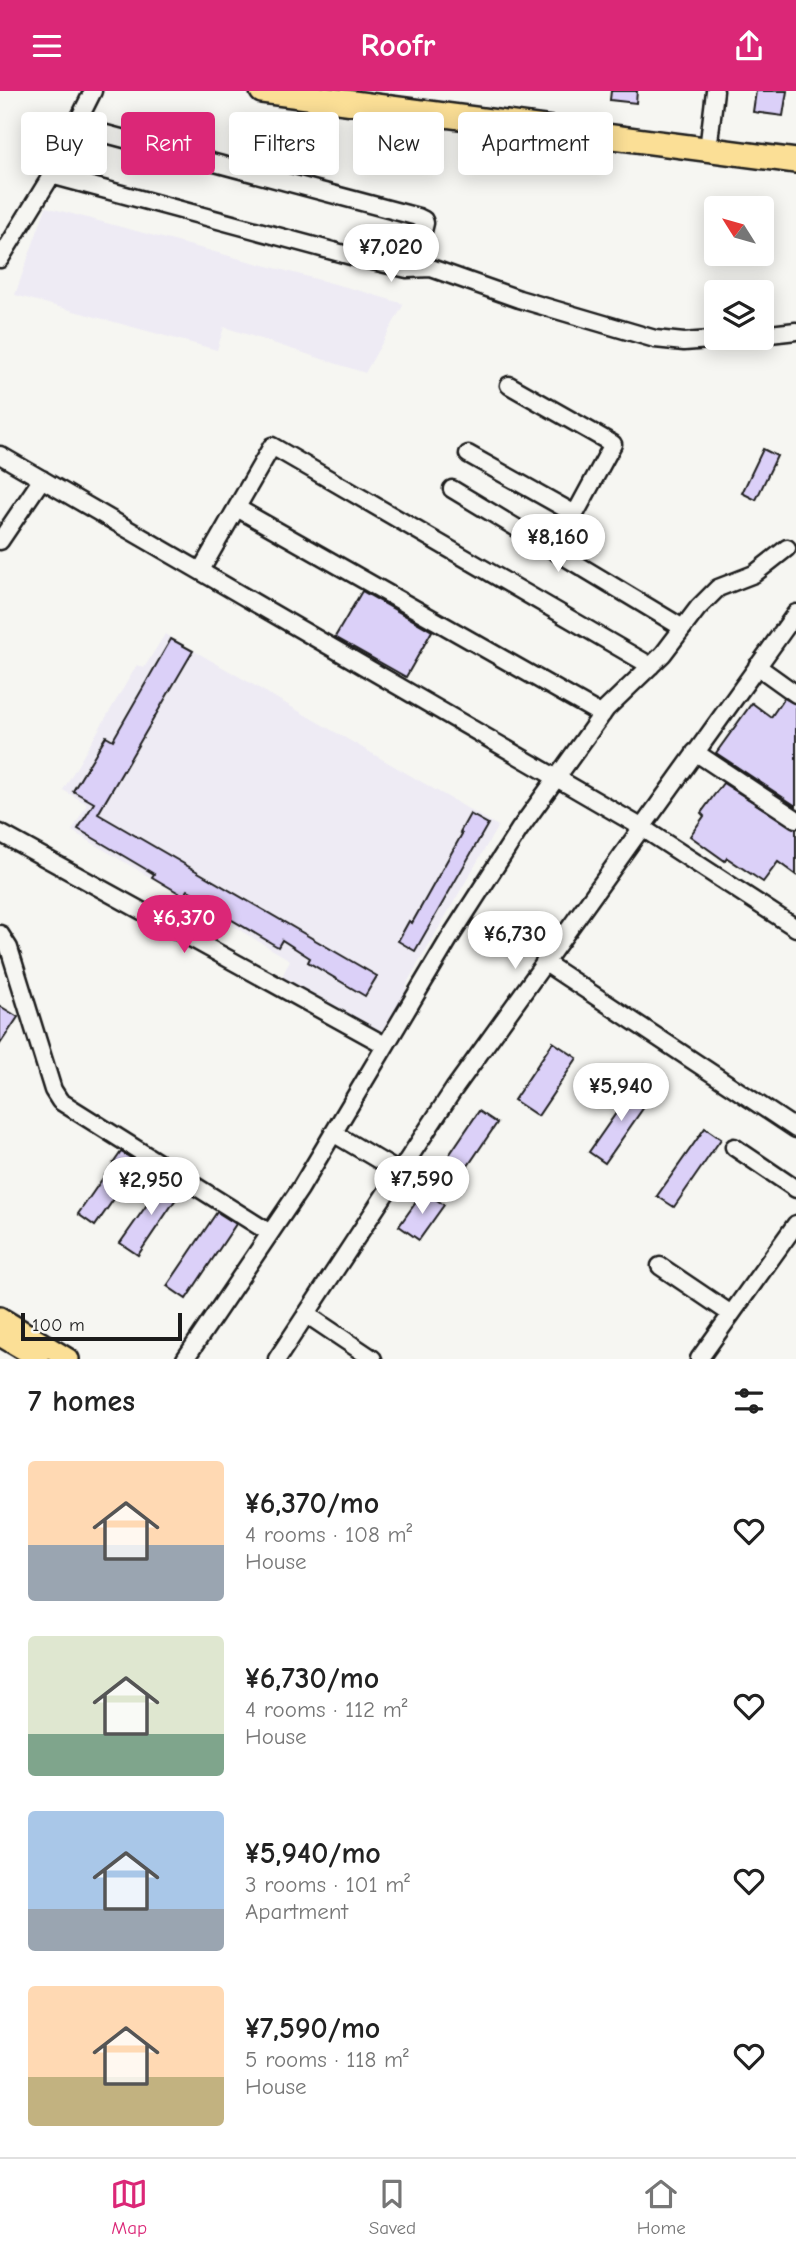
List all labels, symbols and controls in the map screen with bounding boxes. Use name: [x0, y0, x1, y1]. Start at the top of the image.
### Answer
icon: menu: [28, 27, 66, 65]
text: Roofr: [361, 27, 435, 64]
icon: share: [730, 27, 768, 65]
chip: Buy: [21, 112, 107, 175]
chip: Rent: [121, 112, 215, 175]
chip: Filters: [229, 112, 339, 175]
chip: New: [353, 112, 444, 175]
chip: Apartment: [458, 112, 613, 175]
north arrow: [704, 196, 774, 266]
map controls: [704, 196, 774, 350]
pin: ¥7,020: [334, 225, 448, 284]
text: ¥7,020: [359, 233, 423, 260]
button: layers: [704, 280, 774, 350]
pin: ¥8,160: [501, 515, 615, 574]
text: ¥8,160: [527, 523, 589, 550]
pin: ¥6,370: [127, 895, 241, 955]
text: ¥6,370: [153, 904, 215, 931]
pin: ¥6,730: [458, 911, 572, 971]
text: ¥6,730: [484, 920, 546, 947]
pin: ¥5,940: [564, 1063, 678, 1123]
text: ¥5,940: [589, 1072, 653, 1099]
pin: ¥2,950: [94, 1157, 208, 1217]
pin: ¥7,590: [365, 1157, 479, 1216]
text: ¥7,590: [390, 1165, 454, 1192]
text: ¥2,950: [119, 1166, 183, 1193]
scale bar: [21, 1310, 182, 1342]
text: 100 m: [32, 1314, 85, 1336]
icon: filters: [730, 1382, 768, 1420]
text: 7 homes: [28, 1384, 135, 1419]
text: ¥6,370/mo: [245, 1486, 379, 1521]
icon: home: [84, 1489, 168, 1573]
icon: heart: [730, 1512, 768, 1550]
text: 4 rooms · 108 m²: [245, 1521, 412, 1548]
text: House: [245, 1548, 307, 1575]
text: ¥6,730/mo: [245, 1661, 379, 1696]
icon: home: [84, 1664, 168, 1748]
icon: heart: [730, 1687, 768, 1725]
text: 4 rooms · 112 m²: [245, 1696, 408, 1723]
text: House: [245, 1723, 307, 1750]
text: ¥5,940/mo: [245, 1836, 381, 1871]
icon: home: [84, 1839, 168, 1923]
icon: heart: [730, 1862, 768, 1900]
text: 3 rooms · 101 m²: [245, 1871, 410, 1898]
text: Apartment: [245, 1898, 348, 1925]
text: ¥7,590/mo: [245, 2011, 380, 2046]
icon: home: [84, 2014, 168, 2098]
icon: heart: [730, 2037, 768, 2075]
text: 5 rooms · 118 m²: [245, 2046, 409, 2073]
text: House: [245, 2073, 307, 2100]
tab: Map: [110, 2175, 148, 2239]
tab: Saved: [369, 2175, 416, 2239]
tab: Home: [637, 2175, 686, 2239]

